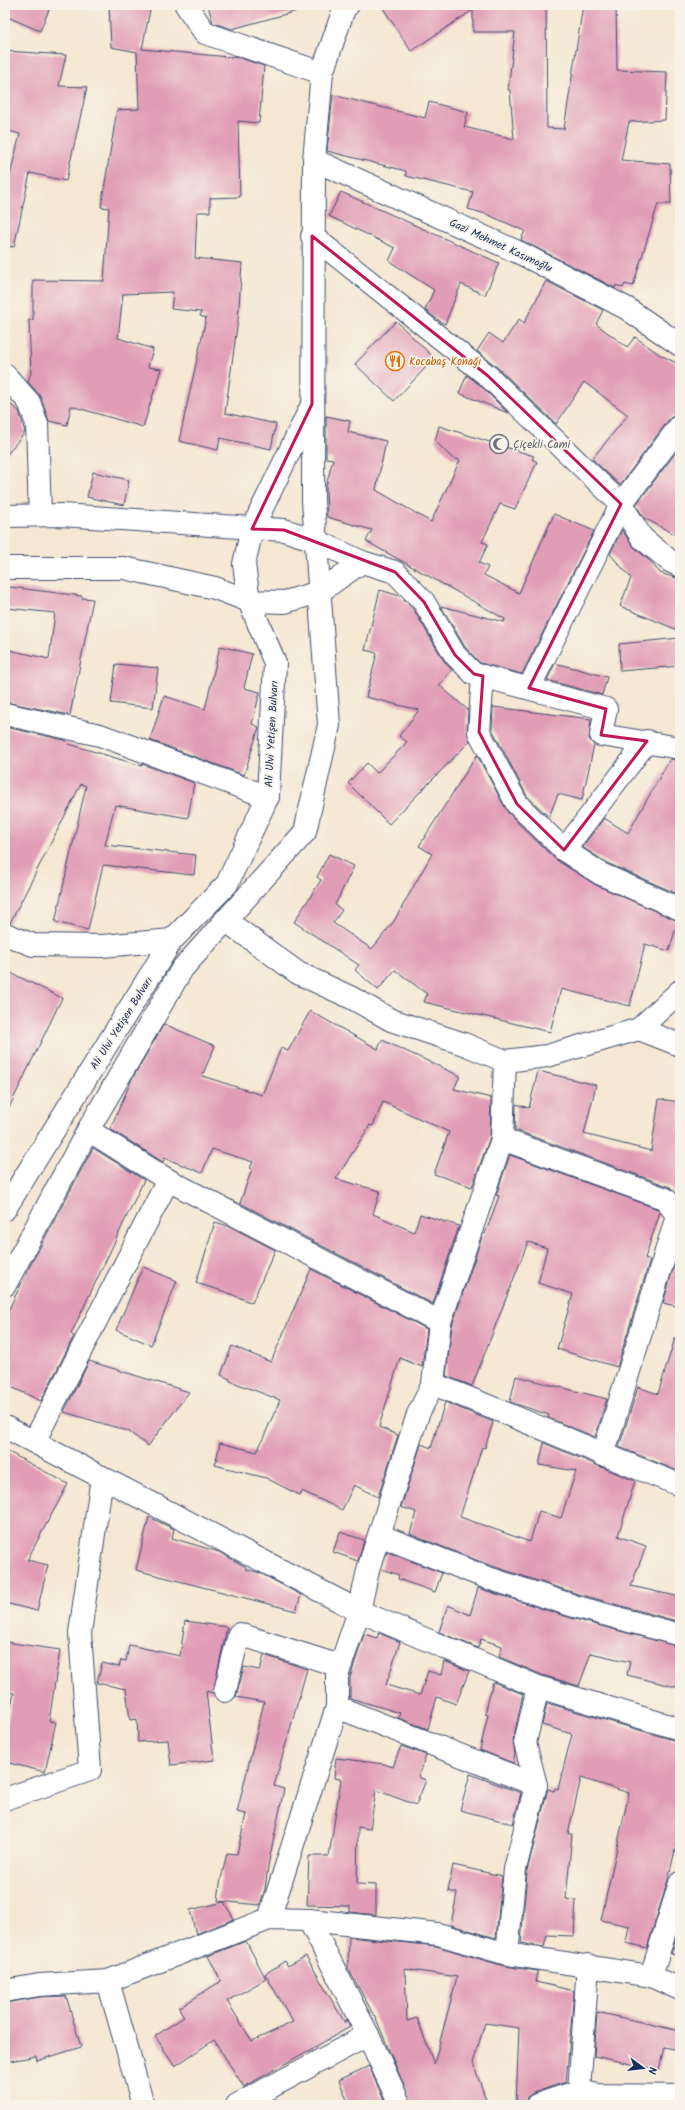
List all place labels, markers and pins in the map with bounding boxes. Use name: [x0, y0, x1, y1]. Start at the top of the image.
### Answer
restaurant icon: Kocabaş Konağı: [384, 350, 406, 372]
place label: Kocabaş Konağı: [409, 353, 481, 371]
mosque icon: Çiçekli Cami: [488, 433, 510, 455]
place label: Çiçekli Cami: [513, 436, 571, 454]

